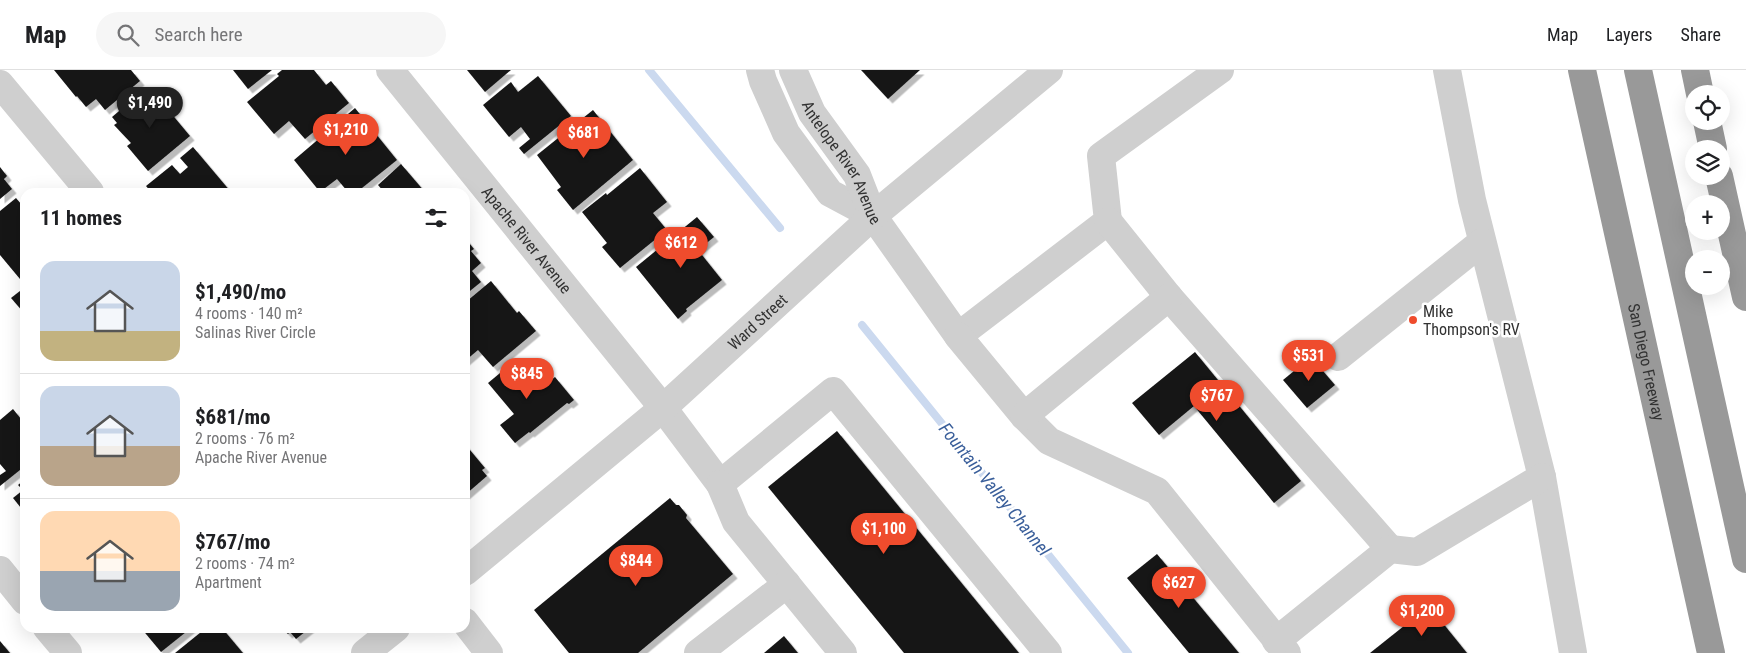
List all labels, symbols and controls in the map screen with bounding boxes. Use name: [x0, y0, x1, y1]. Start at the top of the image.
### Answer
search box: [96, 12, 446, 57]
text: Map: [25, 21, 66, 49]
icon: search: [114, 21, 142, 49]
text: Search here: [154, 23, 243, 46]
text: Map: [1547, 24, 1578, 45]
text: Layers: [1606, 24, 1653, 45]
text: Share: [1681, 24, 1721, 45]
map controls: [1685, 85, 1730, 295]
button: locate: [1685, 85, 1730, 130]
pin: $1,490: [109, 87, 191, 129]
text: $1,490: [128, 93, 172, 112]
street label: Antelope River Avenue: [798, 98, 885, 228]
pin: $1,210: [305, 114, 387, 156]
pin: $681: [554, 116, 614, 159]
text: $1,210: [324, 120, 368, 139]
text: $681: [568, 123, 600, 142]
button: layers: [1685, 140, 1730, 185]
street label: Apache River Avenue: [478, 182, 576, 297]
button: +: [1685, 195, 1730, 240]
icon: filters: [422, 204, 450, 232]
text: 11 homes: [40, 206, 122, 230]
pin: $612: [651, 226, 711, 269]
text: $612: [665, 233, 697, 252]
button: −: [1685, 250, 1730, 295]
text: $1,490/mo: [195, 280, 286, 304]
icon: home: [80, 281, 140, 341]
street label: Ward Street: [724, 290, 791, 353]
place label: Mike Thompson's RV: [1423, 302, 1520, 339]
street label: San Diego Freeway: [1624, 302, 1669, 422]
text: 4 rooms · 140 m²: [195, 304, 303, 323]
marker: Mike Thompson's RV: [1407, 314, 1419, 326]
text: Salinas River Circle: [195, 323, 316, 342]
pin: $531: [1279, 340, 1339, 382]
text: $531: [1293, 346, 1325, 365]
pin: $845: [497, 358, 557, 400]
text: $845: [511, 364, 543, 383]
pin: $767: [1187, 380, 1247, 422]
text: $767: [1201, 386, 1233, 405]
text: $681/mo: [195, 405, 270, 429]
icon: home: [80, 406, 140, 466]
water label: Fountain Valley Channel: [935, 418, 1056, 560]
text: 2 rooms · 76 m²: [195, 429, 295, 448]
text: Apache River Avenue: [195, 448, 327, 467]
pin: $1,100: [843, 512, 925, 555]
text: $1,100: [862, 519, 906, 538]
text: $767/mo: [195, 530, 270, 554]
icon: home: [80, 531, 140, 591]
pin: $844: [606, 544, 666, 587]
text: $844: [620, 551, 652, 570]
text: 2 rooms · 74 m²: [195, 554, 295, 573]
pin: $627: [1149, 566, 1209, 609]
text: Apartment: [195, 573, 262, 592]
text: $627: [1163, 573, 1195, 592]
pin: $1,200: [1381, 594, 1463, 637]
text: $1,200: [1400, 601, 1444, 620]

